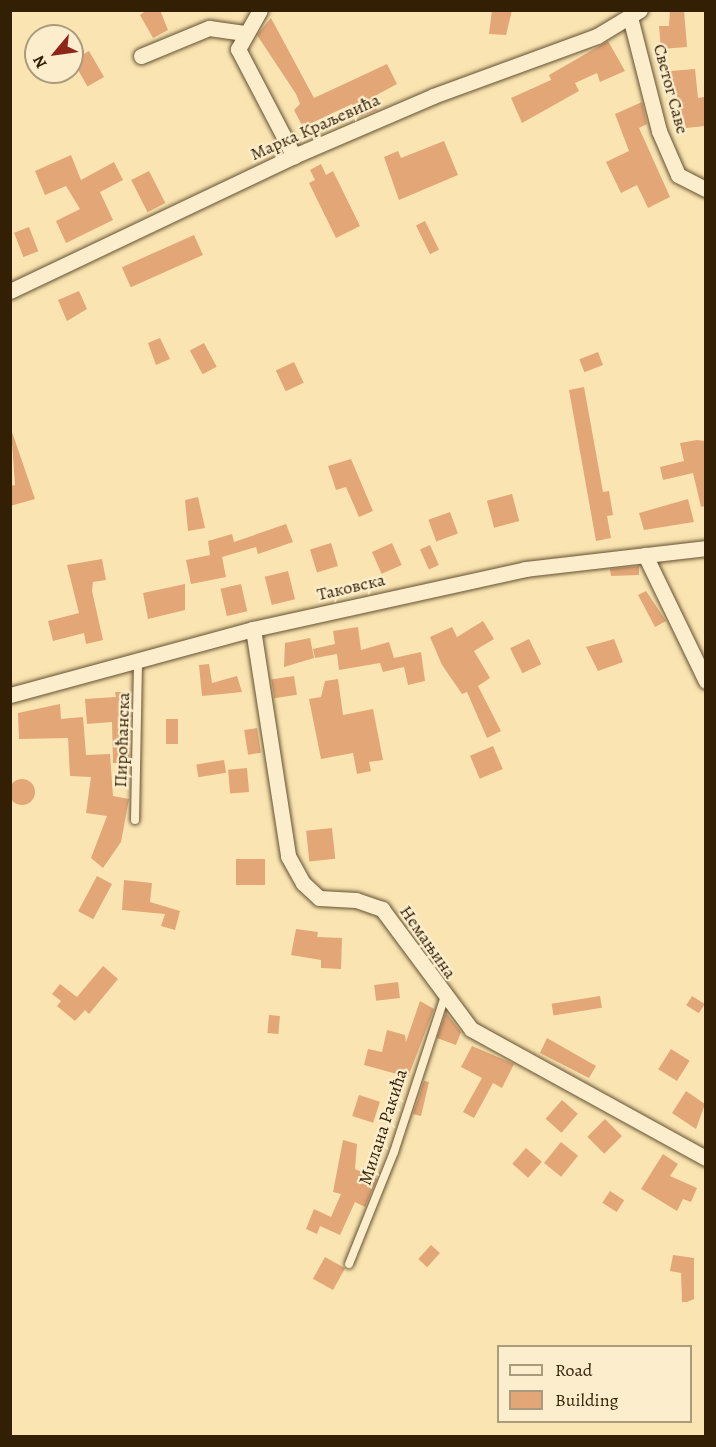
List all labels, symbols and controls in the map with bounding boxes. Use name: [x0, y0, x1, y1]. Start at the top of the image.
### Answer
north arrow: [24, 24, 84, 84]
street label: Светог Саве: [649, 42, 693, 136]
text: N: [28, 51, 52, 72]
street label: Марка Краљевића: [247, 89, 383, 165]
street label: Таковска: [315, 569, 387, 605]
street label: Пироћанска: [110, 692, 134, 788]
street label: Немањина: [395, 901, 461, 983]
street label: Милана Ракића: [354, 1066, 412, 1188]
legend: [497, 1345, 692, 1423]
text: Road: [555, 1358, 592, 1382]
text: Building: [555, 1388, 619, 1412]

